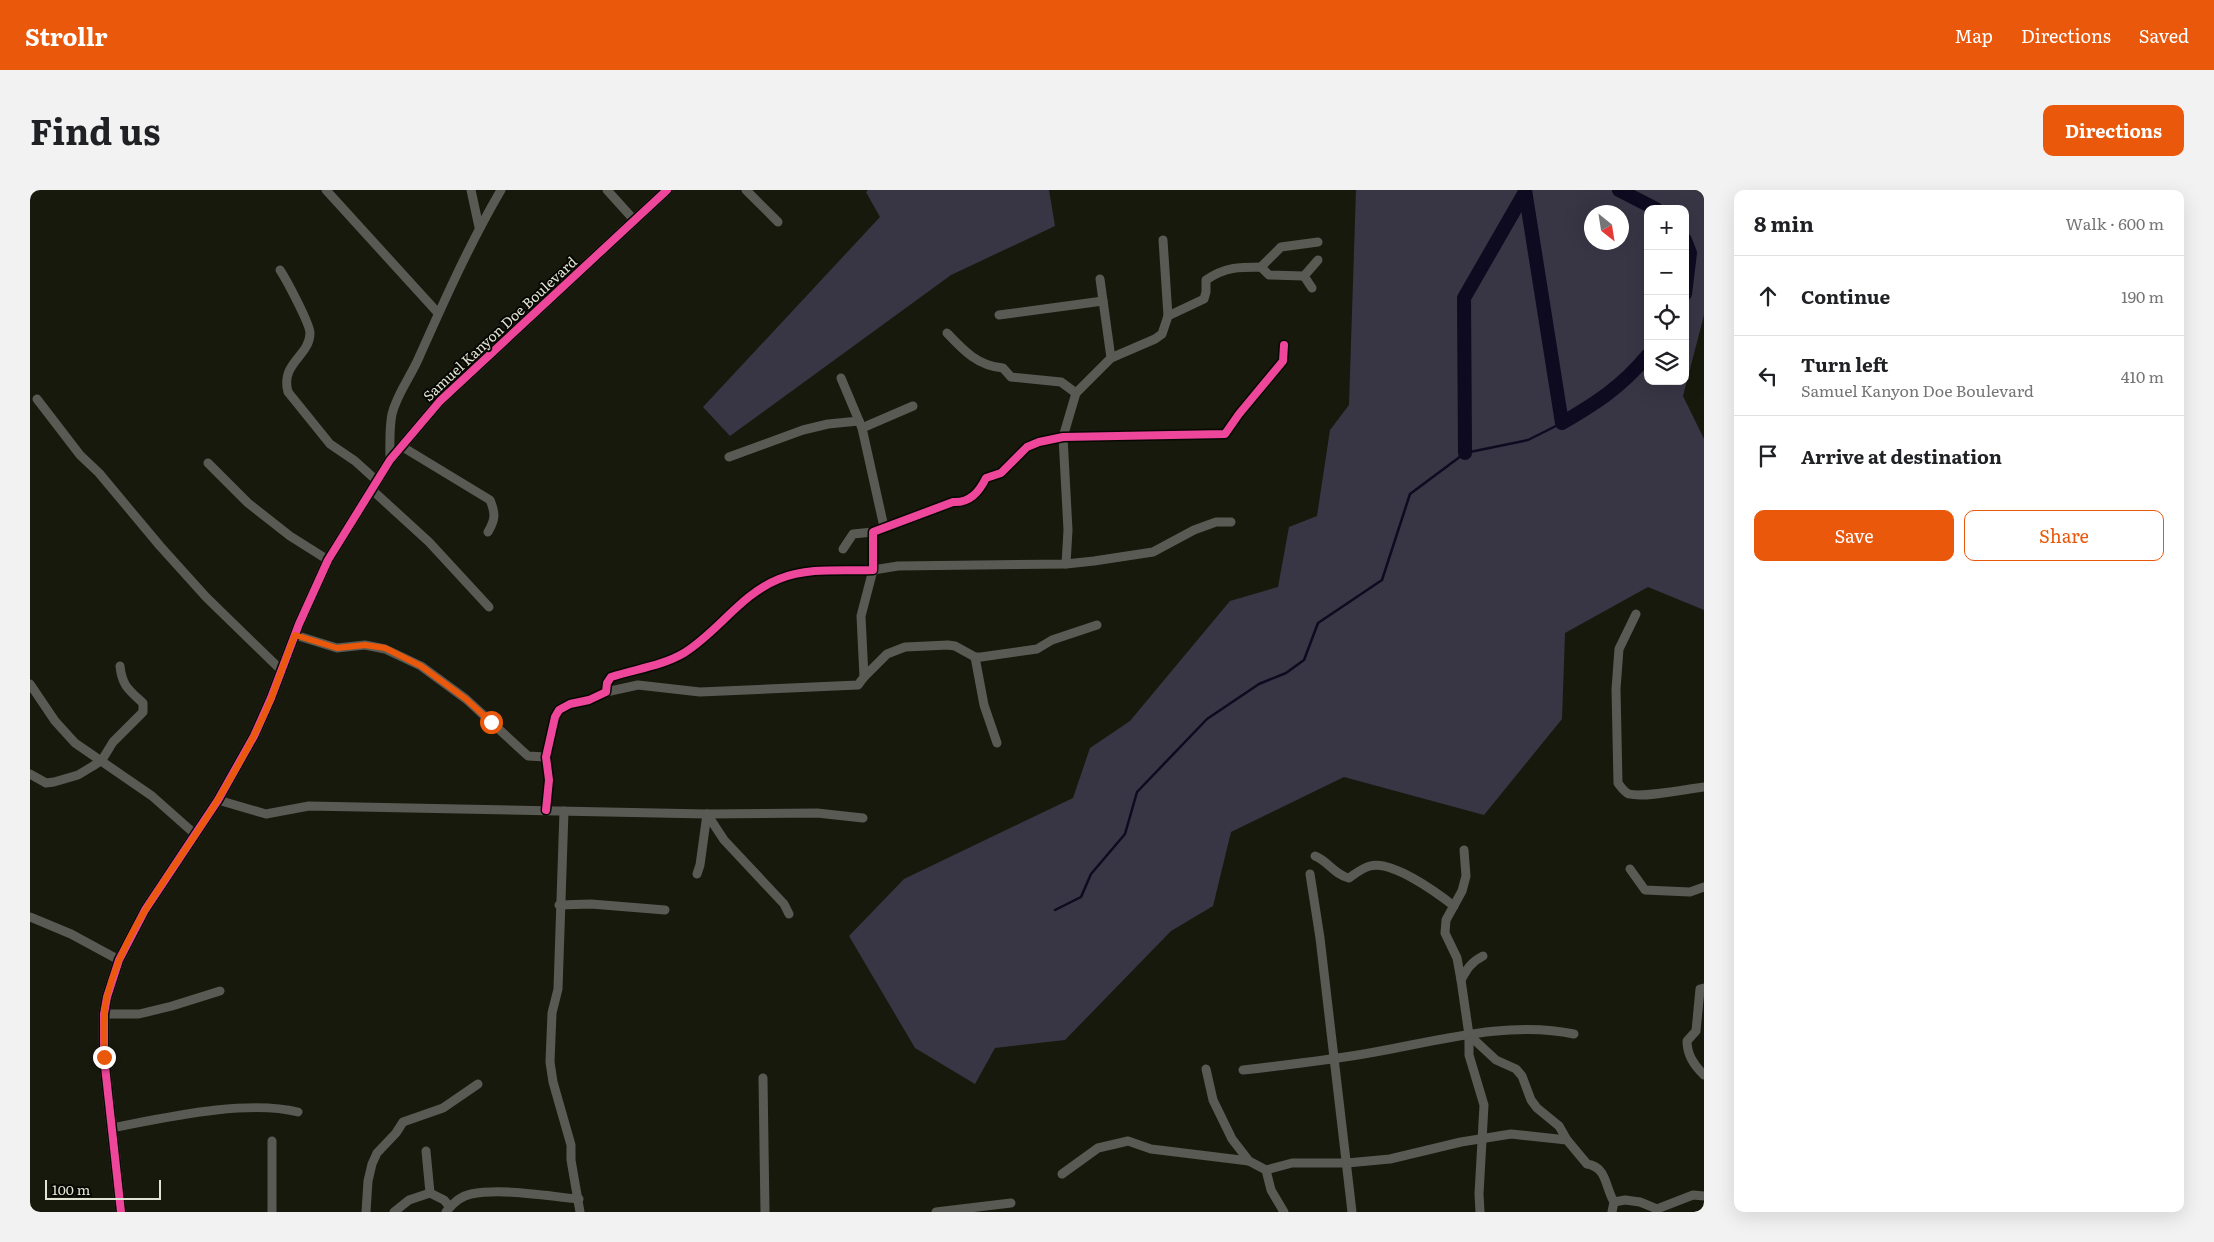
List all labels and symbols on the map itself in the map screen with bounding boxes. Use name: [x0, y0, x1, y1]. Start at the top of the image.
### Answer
north arrow: [1584, 205, 1629, 250]
street label: Samuel Kanyon Doe Boulevard: [418, 251, 581, 405]
route start: [480, 711, 503, 734]
route end: [93, 1046, 116, 1069]
scale bar: [45, 1177, 161, 1200]

